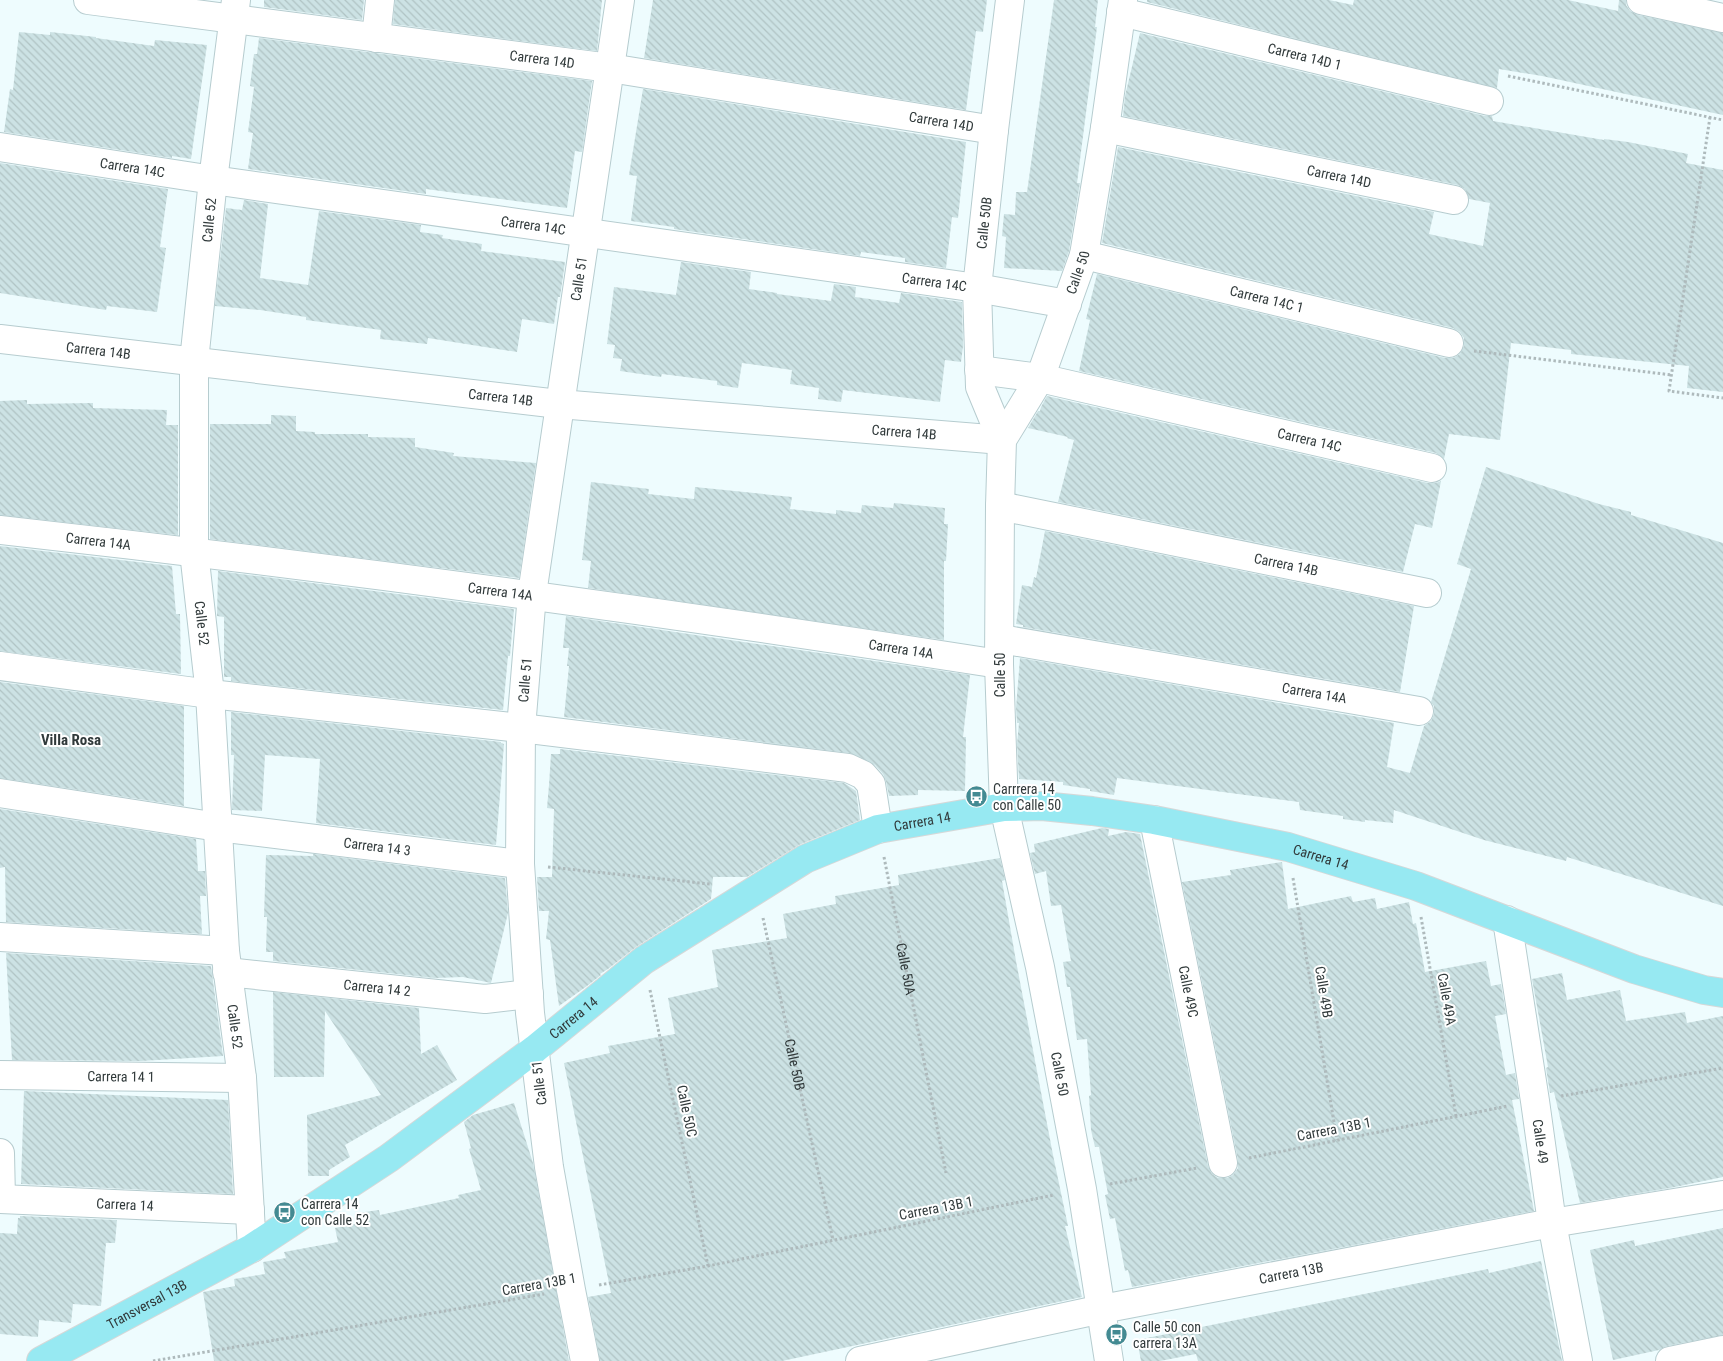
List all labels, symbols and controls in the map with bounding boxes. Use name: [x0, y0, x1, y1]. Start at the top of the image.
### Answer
street label: Carrera 14D 1: [1266, 40, 1343, 73]
street label: Carrera 14D: [509, 47, 576, 71]
street label: Carrera 14D: [908, 108, 975, 135]
street label: Carrera 14C: [99, 155, 166, 180]
street label: Carrera 14D: [1305, 162, 1373, 191]
street label: Calle 50B: [973, 196, 995, 250]
street label: Calle 52: [199, 197, 219, 243]
street label: Carrera 14C: [500, 213, 567, 238]
street label: Calle 50: [1063, 250, 1093, 296]
street label: Calle 51: [568, 255, 590, 302]
street label: Carrera 14C: [901, 269, 968, 294]
street label: Carrera 14C 1: [1228, 282, 1305, 316]
street label: Carrera 14B: [65, 339, 132, 362]
street label: Carrera 14B: [467, 386, 534, 409]
street label: Carrera 14B: [871, 421, 937, 443]
street label: Carrera 14C: [1276, 425, 1343, 455]
street label: Carrera 14A: [65, 529, 132, 553]
street label: Carrera 14B: [1253, 550, 1320, 579]
street label: Carrera 14A: [467, 579, 534, 604]
street label: Calle 52: [192, 600, 212, 646]
street label: Carrera 14A: [868, 636, 935, 662]
street label: Calle 50: [992, 653, 1008, 697]
street label: Calle 51: [515, 657, 535, 703]
street label: Carrera 14A: [1281, 680, 1348, 706]
district label: Villa Rosa: [41, 731, 101, 749]
place label: Carrrera 14 con Calle 50: [993, 781, 1061, 813]
bus stop icon: Carrrera 14 con Calle 50: [965, 785, 989, 809]
street label: Carrera 14: [893, 808, 952, 834]
street label: Carrera 14 3: [343, 834, 412, 859]
street label: Carrera 14: [1291, 841, 1351, 873]
street label: Calle 50A: [893, 941, 919, 996]
street label: Calle 49C: [1175, 964, 1202, 1019]
street label: Calle 49B: [1312, 965, 1336, 1019]
street label: Calle 49A: [1435, 972, 1459, 1026]
street label: Carrera 14 2: [343, 976, 412, 999]
street label: Carrera 14: [546, 993, 601, 1042]
street label: Calle 52: [224, 1003, 246, 1050]
street label: Calle 50B: [781, 1037, 808, 1092]
street label: Calle 50: [1048, 1051, 1072, 1098]
street label: Calle 51: [528, 1060, 550, 1106]
street label: Carrera 14 1: [87, 1068, 155, 1085]
street label: Calle 50C: [674, 1084, 700, 1138]
street label: Carrera 13B 1: [1296, 1114, 1372, 1144]
street label: Calle 49: [1530, 1118, 1552, 1165]
street label: Carrera 13B 1: [898, 1193, 974, 1223]
street label: Carrera 14: [96, 1195, 154, 1214]
place label: Carrera 14 con Calle 52: [301, 1196, 369, 1228]
bus stop icon: Carrera 14 con Calle 52: [273, 1200, 297, 1224]
street label: Carrera 13B: [1258, 1259, 1325, 1287]
street label: Carrera 13B 1: [501, 1270, 577, 1298]
street label: Transversal 13B: [104, 1276, 190, 1332]
place label: Calle 50 con carrera 13A: [1133, 1319, 1201, 1351]
bus stop icon: Calle 50 con carrera 13A: [1105, 1323, 1129, 1347]

